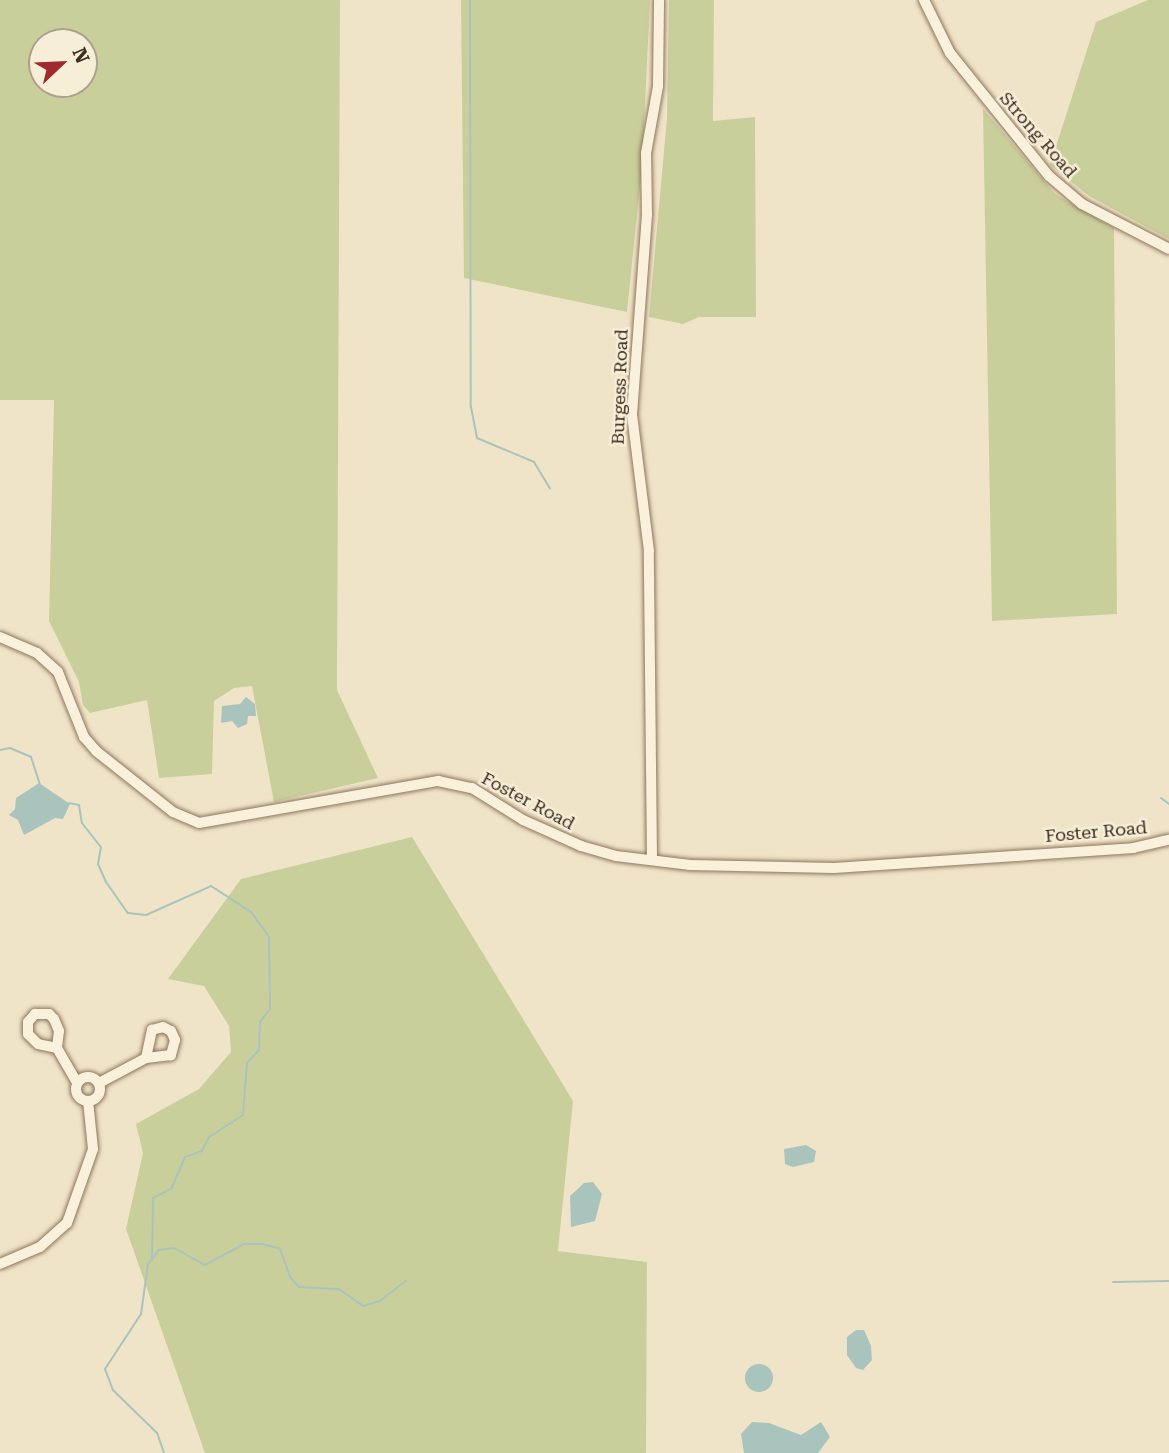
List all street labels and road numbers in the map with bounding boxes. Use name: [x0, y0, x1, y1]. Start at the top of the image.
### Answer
street label: Strong Road: [995, 88, 1081, 182]
street label: Burgess Road: [607, 329, 633, 445]
street label: Foster Road: [478, 767, 578, 835]
street label: Foster Road: [1044, 817, 1148, 847]

